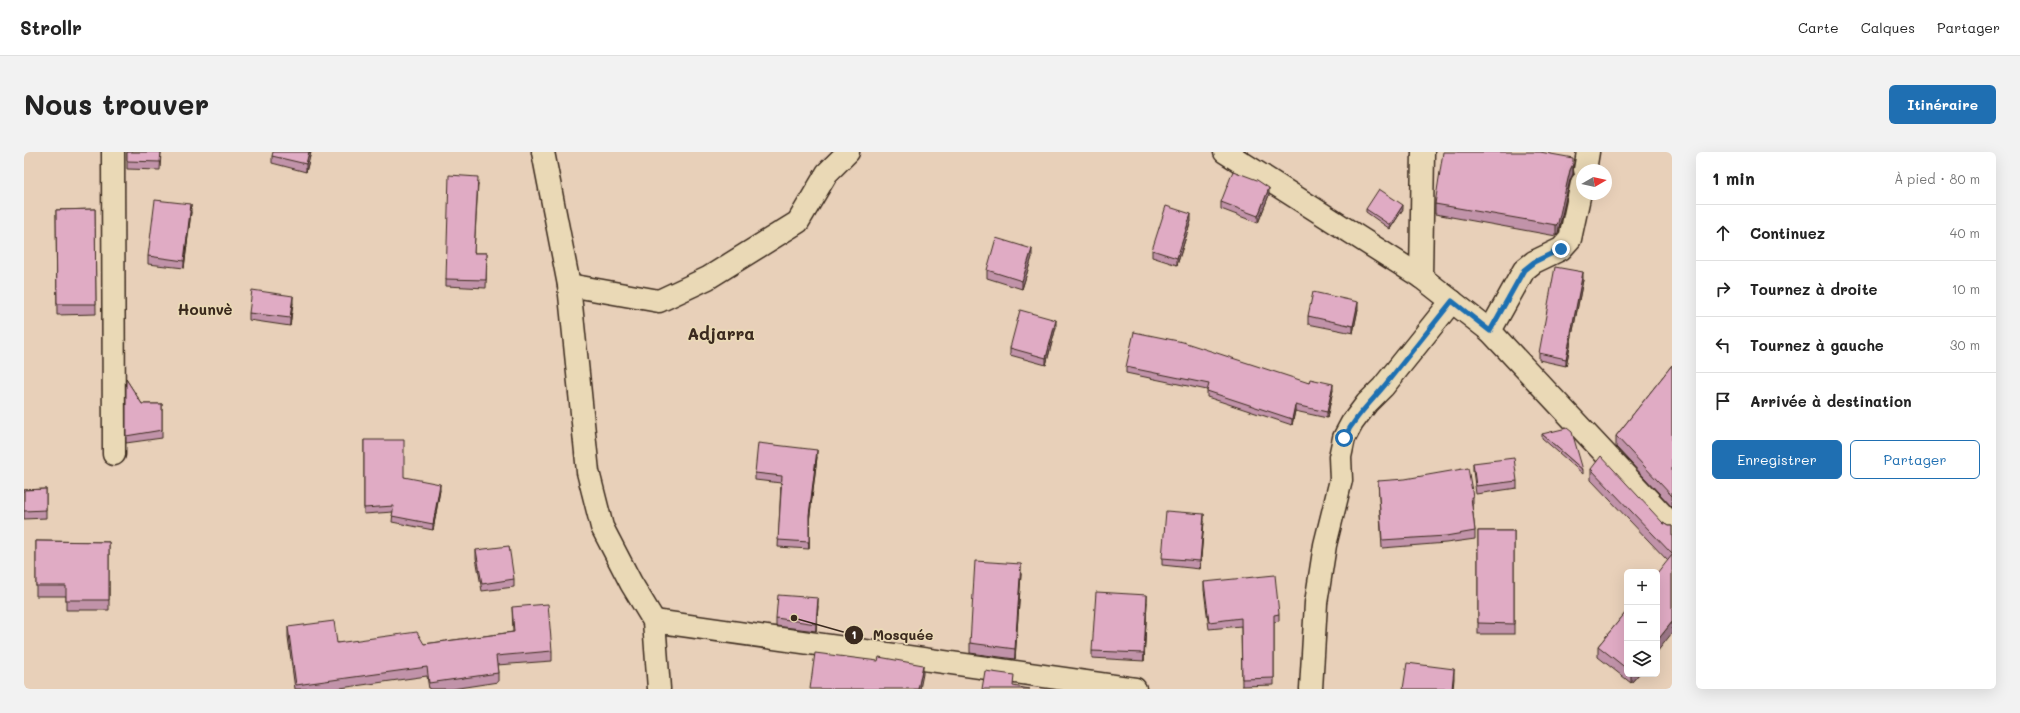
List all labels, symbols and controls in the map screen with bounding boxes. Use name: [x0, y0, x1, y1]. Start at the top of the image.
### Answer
text: Strollr: [20, 15, 82, 40]
text: Carte: [1798, 18, 1839, 37]
text: Calques: [1861, 18, 1915, 37]
text: Partager: [1937, 18, 2000, 37]
button: Itinéraire: [1889, 85, 1996, 124]
text: Nous trouver: [24, 86, 209, 122]
north arrow: [1576, 164, 1612, 200]
text: 1 min: [1712, 167, 1755, 189]
text: À pied · 80 m: [1894, 170, 1980, 187]
icon: ahead: [1712, 222, 1734, 244]
text: Continuez: [1750, 223, 1825, 243]
text: 40 m: [1950, 224, 1980, 241]
route end: [1552, 240, 1570, 258]
icon: right: [1712, 278, 1734, 300]
text: Tournez à droite: [1750, 279, 1878, 299]
text: 10 m: [1952, 280, 1980, 297]
district label: Hounvè: [177, 299, 233, 319]
district label: Adjarra: [687, 322, 755, 344]
icon: left: [1712, 334, 1734, 356]
text: Tournez à gauche: [1750, 335, 1884, 355]
text: 30 m: [1950, 336, 1980, 353]
icon: arrive: [1712, 390, 1734, 412]
text: Arrivée à destination: [1750, 391, 1912, 411]
route start: [1335, 429, 1353, 447]
button: Enregistrer: [1712, 440, 1842, 479]
button: Partager: [1850, 440, 1980, 479]
map controls: [1624, 569, 1660, 677]
button: +: [1624, 569, 1660, 605]
button: −: [1624, 605, 1660, 641]
callout: Mosquée: [844, 622, 941, 648]
text: Mosquée: [873, 625, 933, 644]
text: 1: [851, 626, 857, 642]
button: layers: [1624, 641, 1660, 677]

